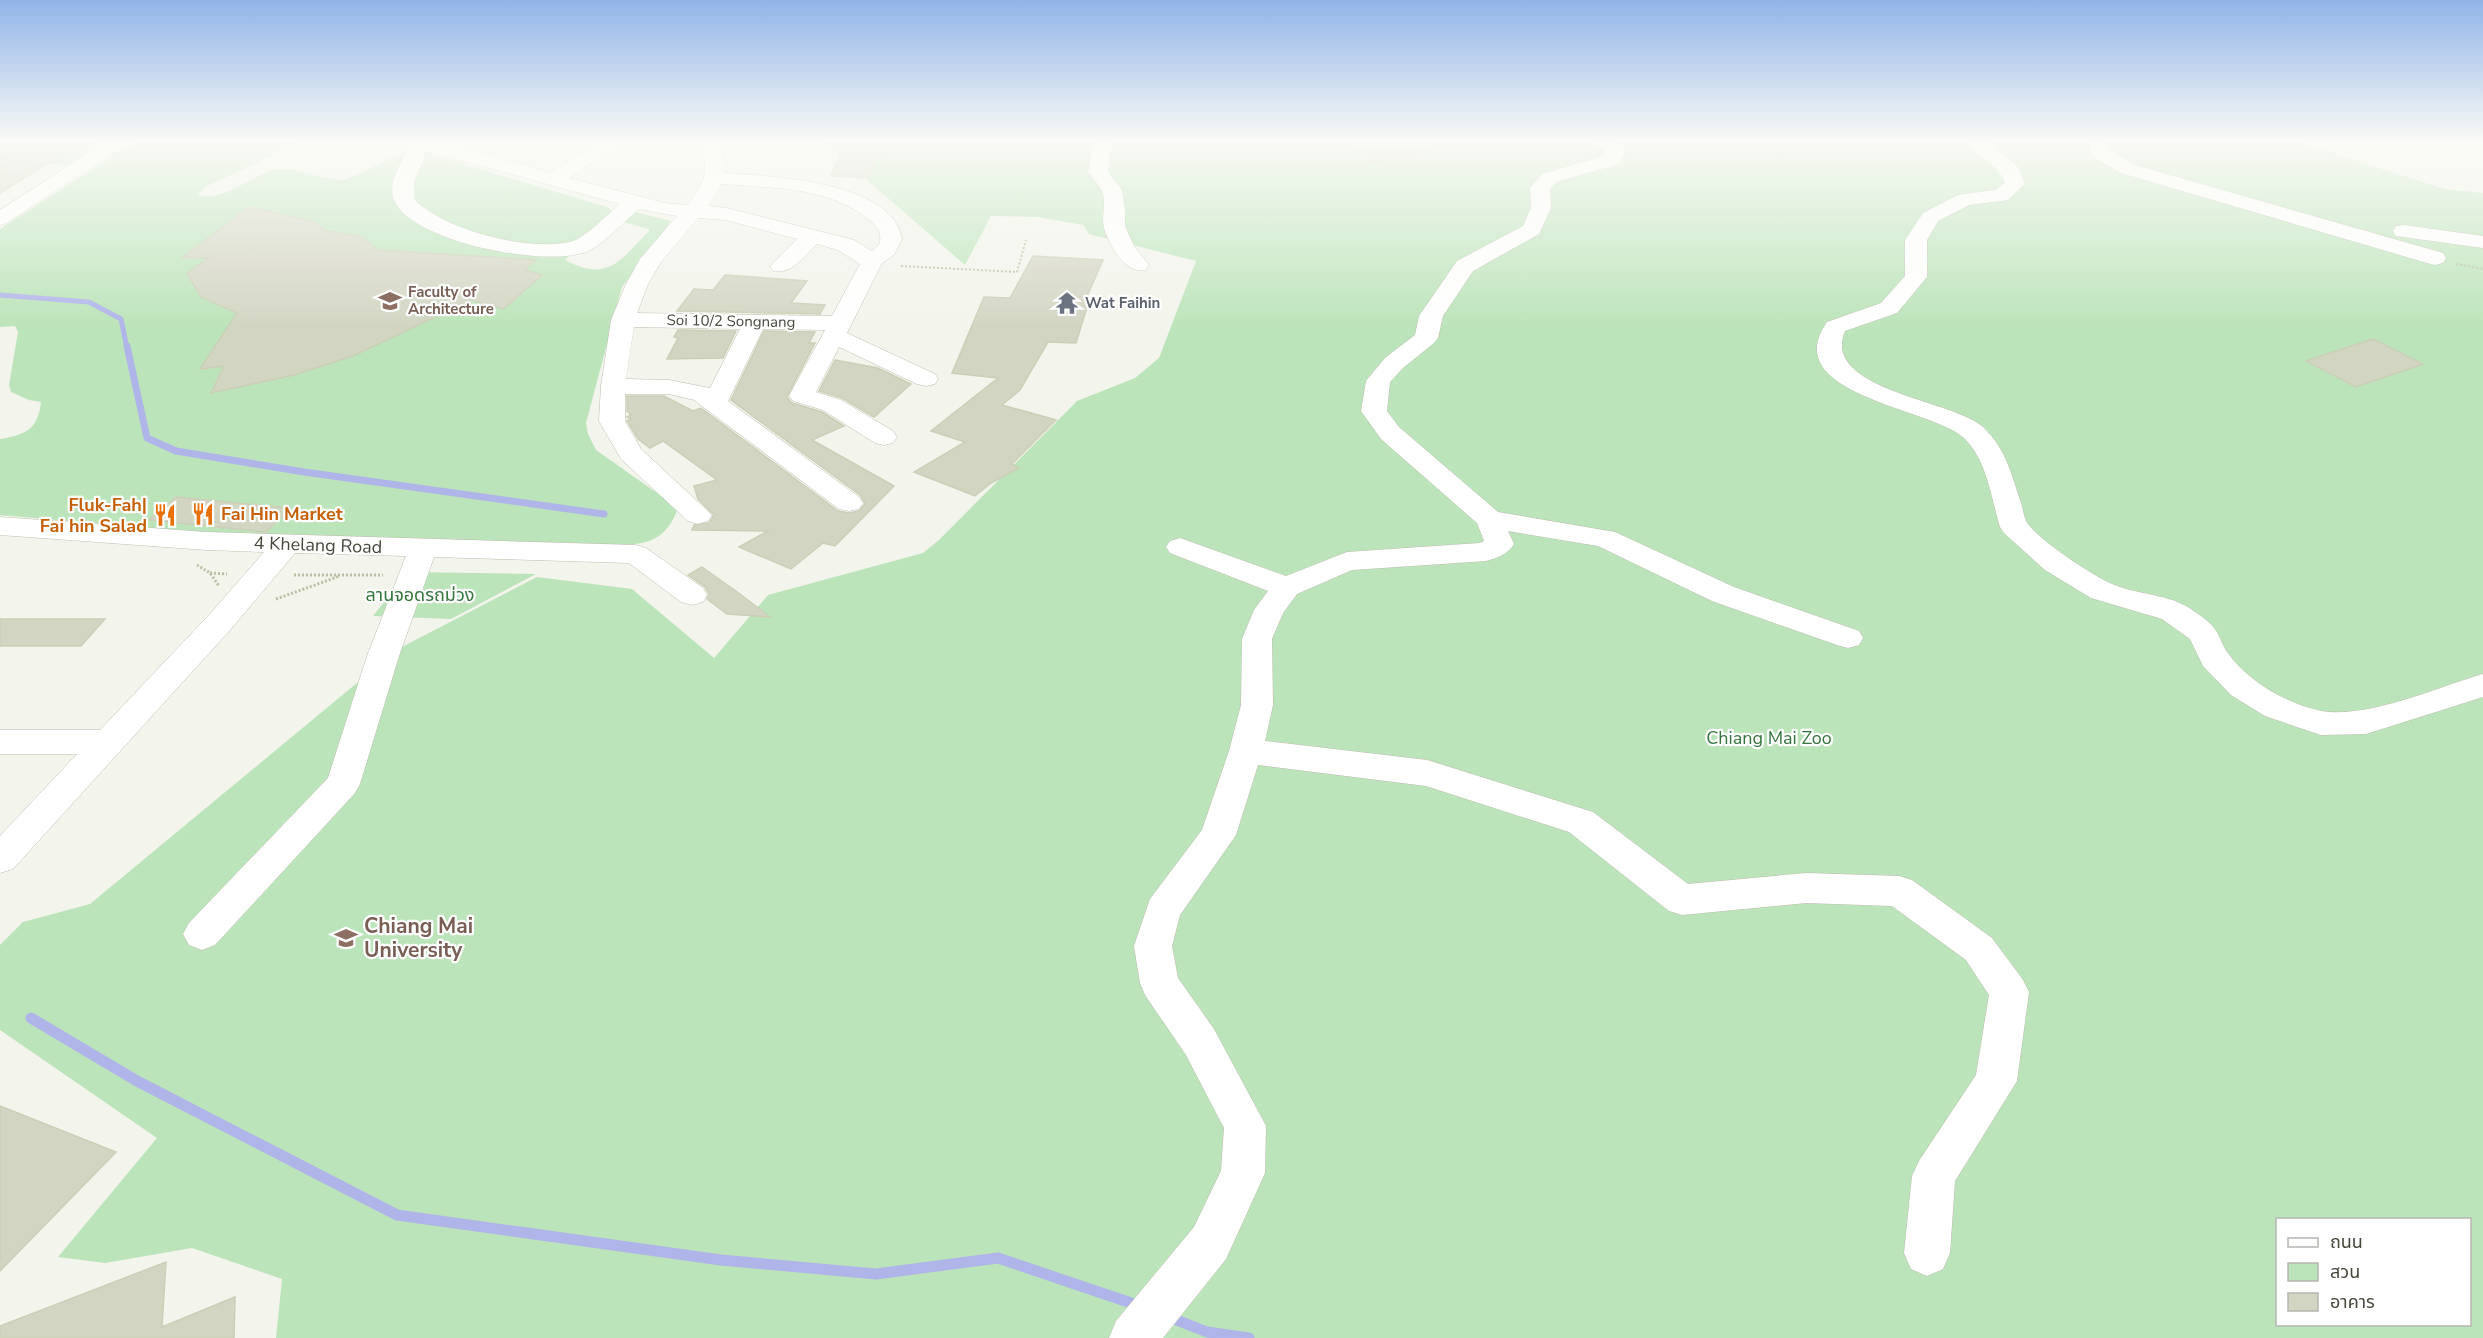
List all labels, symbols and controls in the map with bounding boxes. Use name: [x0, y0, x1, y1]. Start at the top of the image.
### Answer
place label: Faculty of Architecture: [408, 282, 494, 319]
school or university icon: Faculty of Architecture: [377, 288, 403, 314]
temple icon: Wat Faihin: [1054, 290, 1080, 316]
place label: Wat Faihin: [1085, 293, 1160, 313]
street label: Soi 10/2 Songnang: [667, 310, 795, 332]
place label: Fluk-Fah| Fai hin Salad: [40, 493, 147, 538]
restaurant icon: Fai Hin Market: [190, 501, 216, 527]
restaurant icon: Fluk-Fah| Fai hin Salad: [152, 502, 178, 528]
place label: Fai Hin Market: [221, 502, 343, 526]
street label: 4 Khelang Road: [253, 531, 383, 559]
park label: ลานจอดรถม่วง: [366, 583, 474, 607]
park label: Chiang Mai Zoo: [1706, 726, 1832, 750]
place label: Chiang Mai University: [364, 912, 473, 964]
school or university icon: Chiang Mai University: [333, 925, 359, 951]
legend: [2276, 1218, 2471, 1326]
text: ถนน: [2330, 1230, 2363, 1254]
text: สวน: [2330, 1260, 2360, 1284]
text: อาคาร: [2330, 1290, 2375, 1314]

